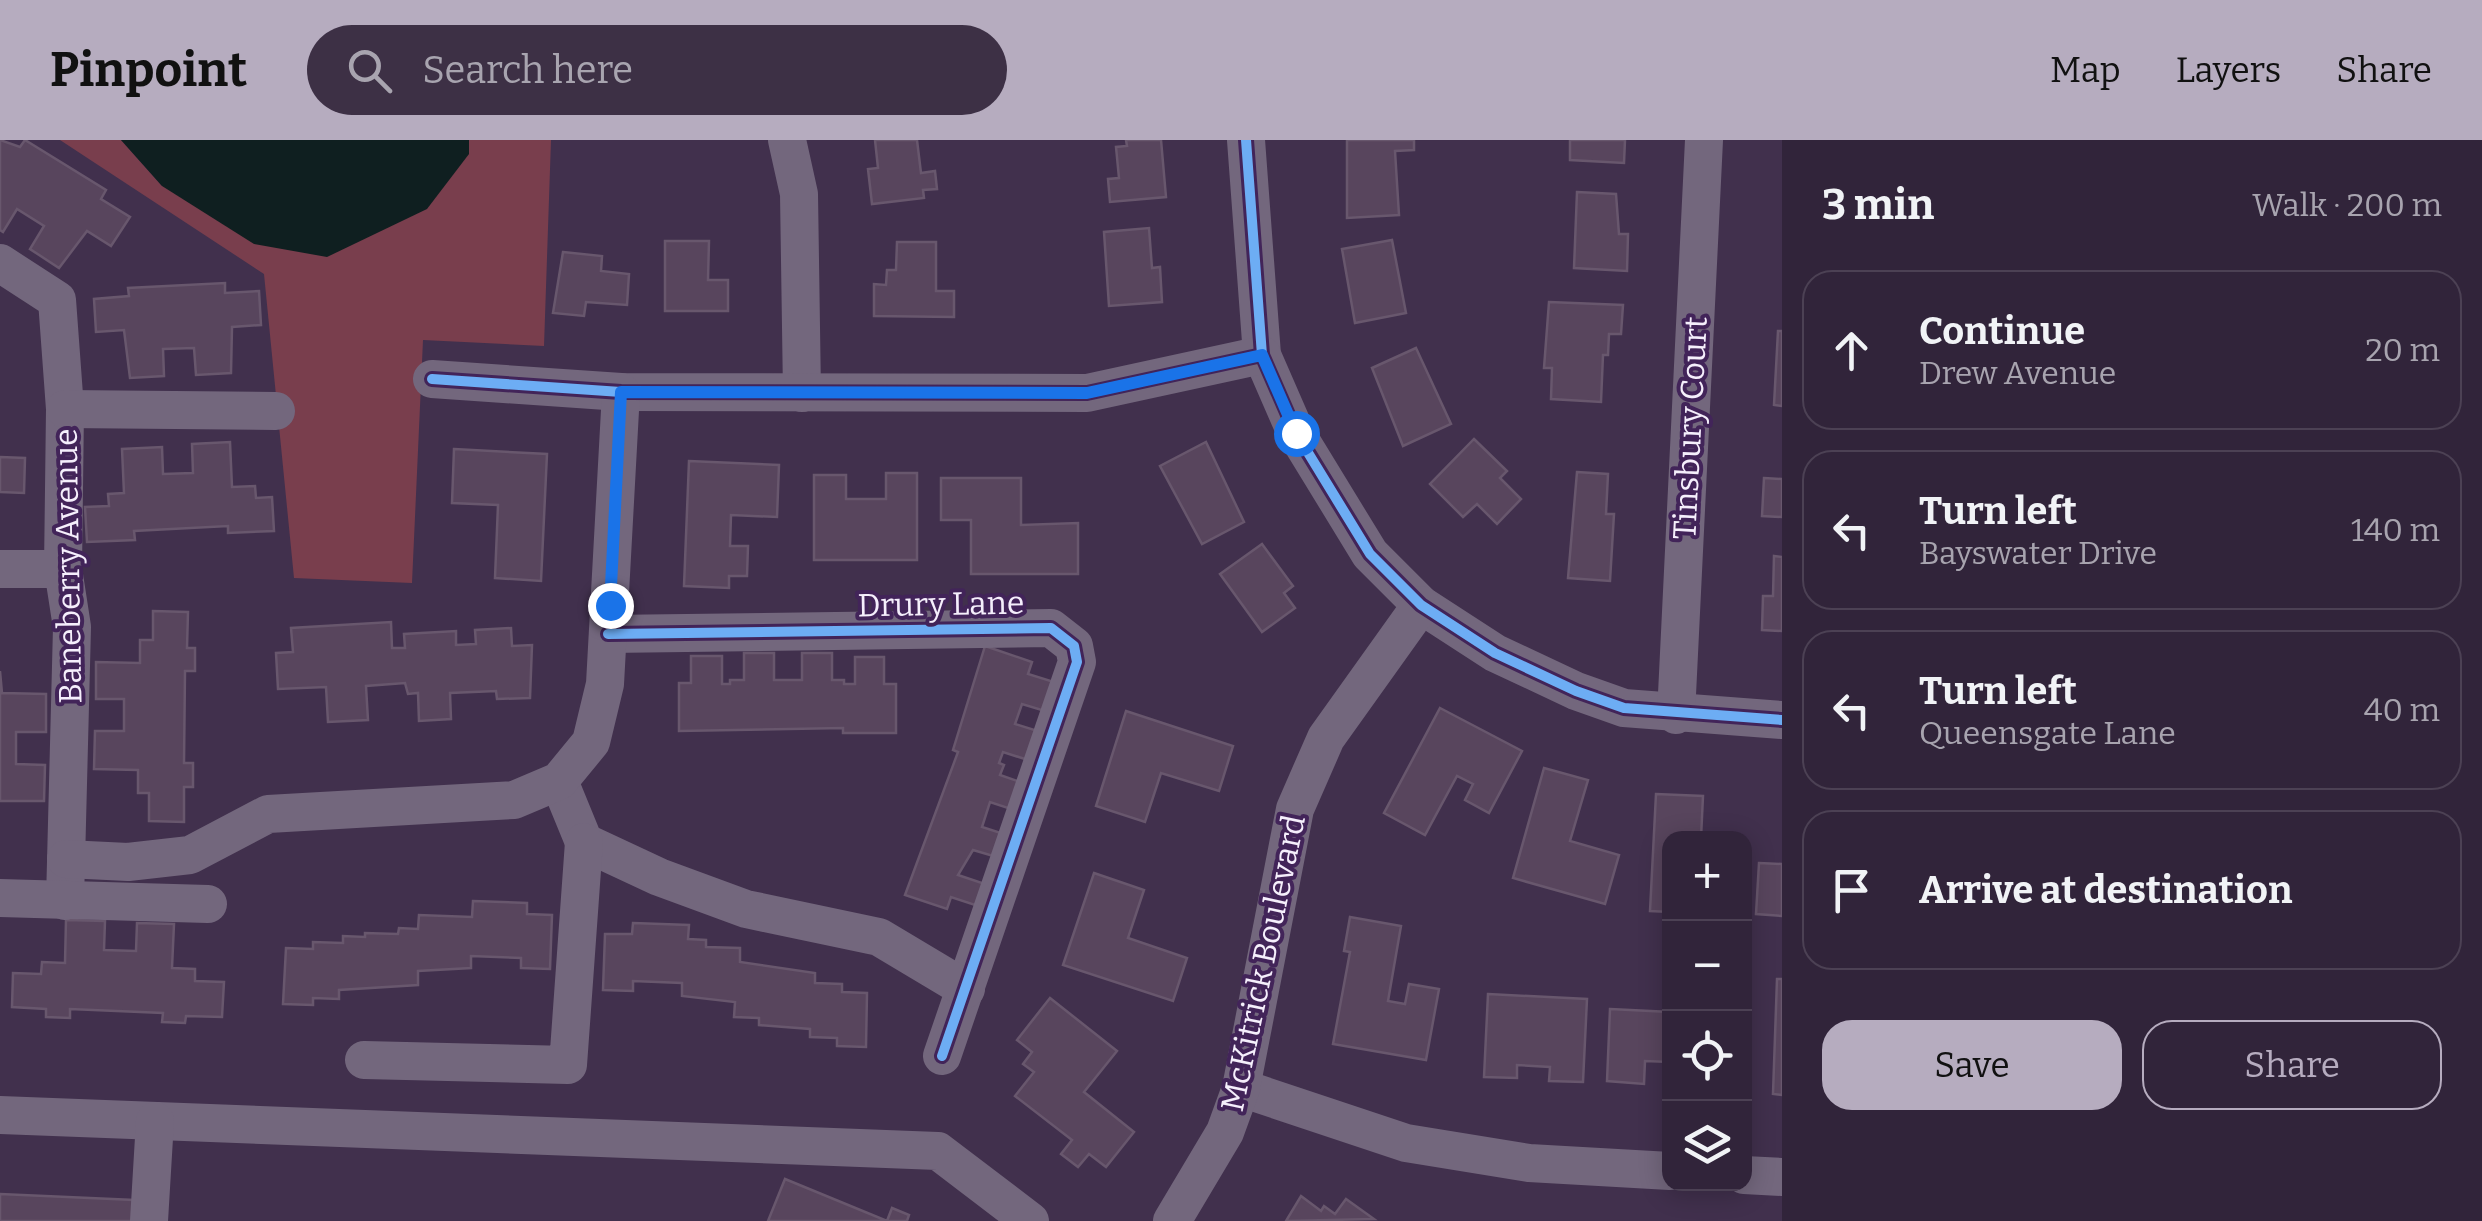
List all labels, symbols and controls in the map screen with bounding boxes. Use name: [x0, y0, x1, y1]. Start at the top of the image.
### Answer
search box: [307, 25, 1007, 115]
text: Pinpoint: [50, 41, 247, 99]
icon: search: [342, 43, 397, 98]
text: Search here: [422, 47, 633, 93]
text: Map: [2050, 49, 2121, 91]
text: Layers: [2176, 49, 2281, 91]
text: Share: [2336, 49, 2432, 91]
text: 3 min: [1822, 180, 1934, 230]
text: Walk · 200 m: [2252, 186, 2442, 224]
text: Continue: [1919, 308, 2085, 354]
street label: Tinsbury Court: [1665, 315, 1715, 540]
icon: ahead: [1824, 323, 1879, 378]
text: 20 m: [2365, 331, 2440, 369]
text: Drew Avenue: [1919, 354, 2116, 392]
route start: [1274, 411, 1320, 457]
street label: Baneberry Avenue: [47, 428, 89, 704]
text: Turn left: [1919, 488, 2077, 534]
icon: left: [1824, 503, 1879, 558]
text: 140 m: [2351, 511, 2440, 549]
text: Bayswater Drive: [1919, 534, 2157, 572]
route end: [588, 583, 634, 629]
street label: Drury Lane: [857, 584, 1025, 624]
text: Turn left: [1919, 668, 2077, 714]
icon: left: [1824, 683, 1879, 738]
text: 40 m: [2364, 691, 2440, 729]
text: Queensgate Lane: [1919, 714, 2176, 752]
street label: McKitrick Boulevard: [1213, 811, 1313, 1115]
map controls: [1662, 831, 1752, 1191]
button: +: [1662, 831, 1752, 921]
icon: arrive: [1824, 863, 1879, 918]
text: Arrive at destination: [1919, 867, 2292, 913]
button: −: [1662, 921, 1752, 1011]
button: locate: [1662, 1011, 1752, 1101]
button: Save: [1822, 1020, 2122, 1110]
button: Share: [2142, 1020, 2442, 1110]
button: layers: [1662, 1101, 1752, 1191]

